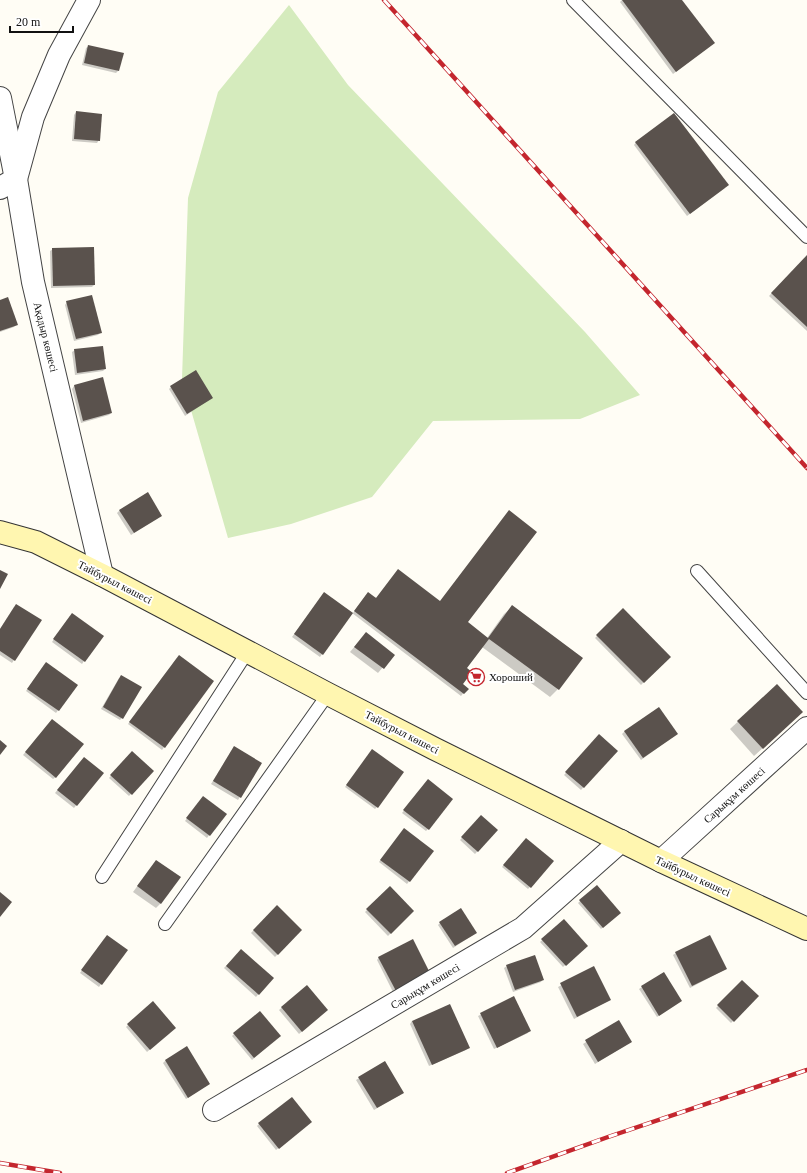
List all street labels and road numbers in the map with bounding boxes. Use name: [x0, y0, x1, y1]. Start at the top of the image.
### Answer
street label: Ақадыр көшесі: [31, 301, 61, 373]
street label: Тайбурыл көшесі: [76, 558, 154, 606]
street label: Тайбурыл көшесі: [363, 708, 441, 756]
street label: Сарықұм көшесі: [701, 764, 767, 826]
street label: Тайбурыл көшесі: [654, 853, 732, 899]
street label: Сарықұм көшесі: [388, 961, 462, 1011]

